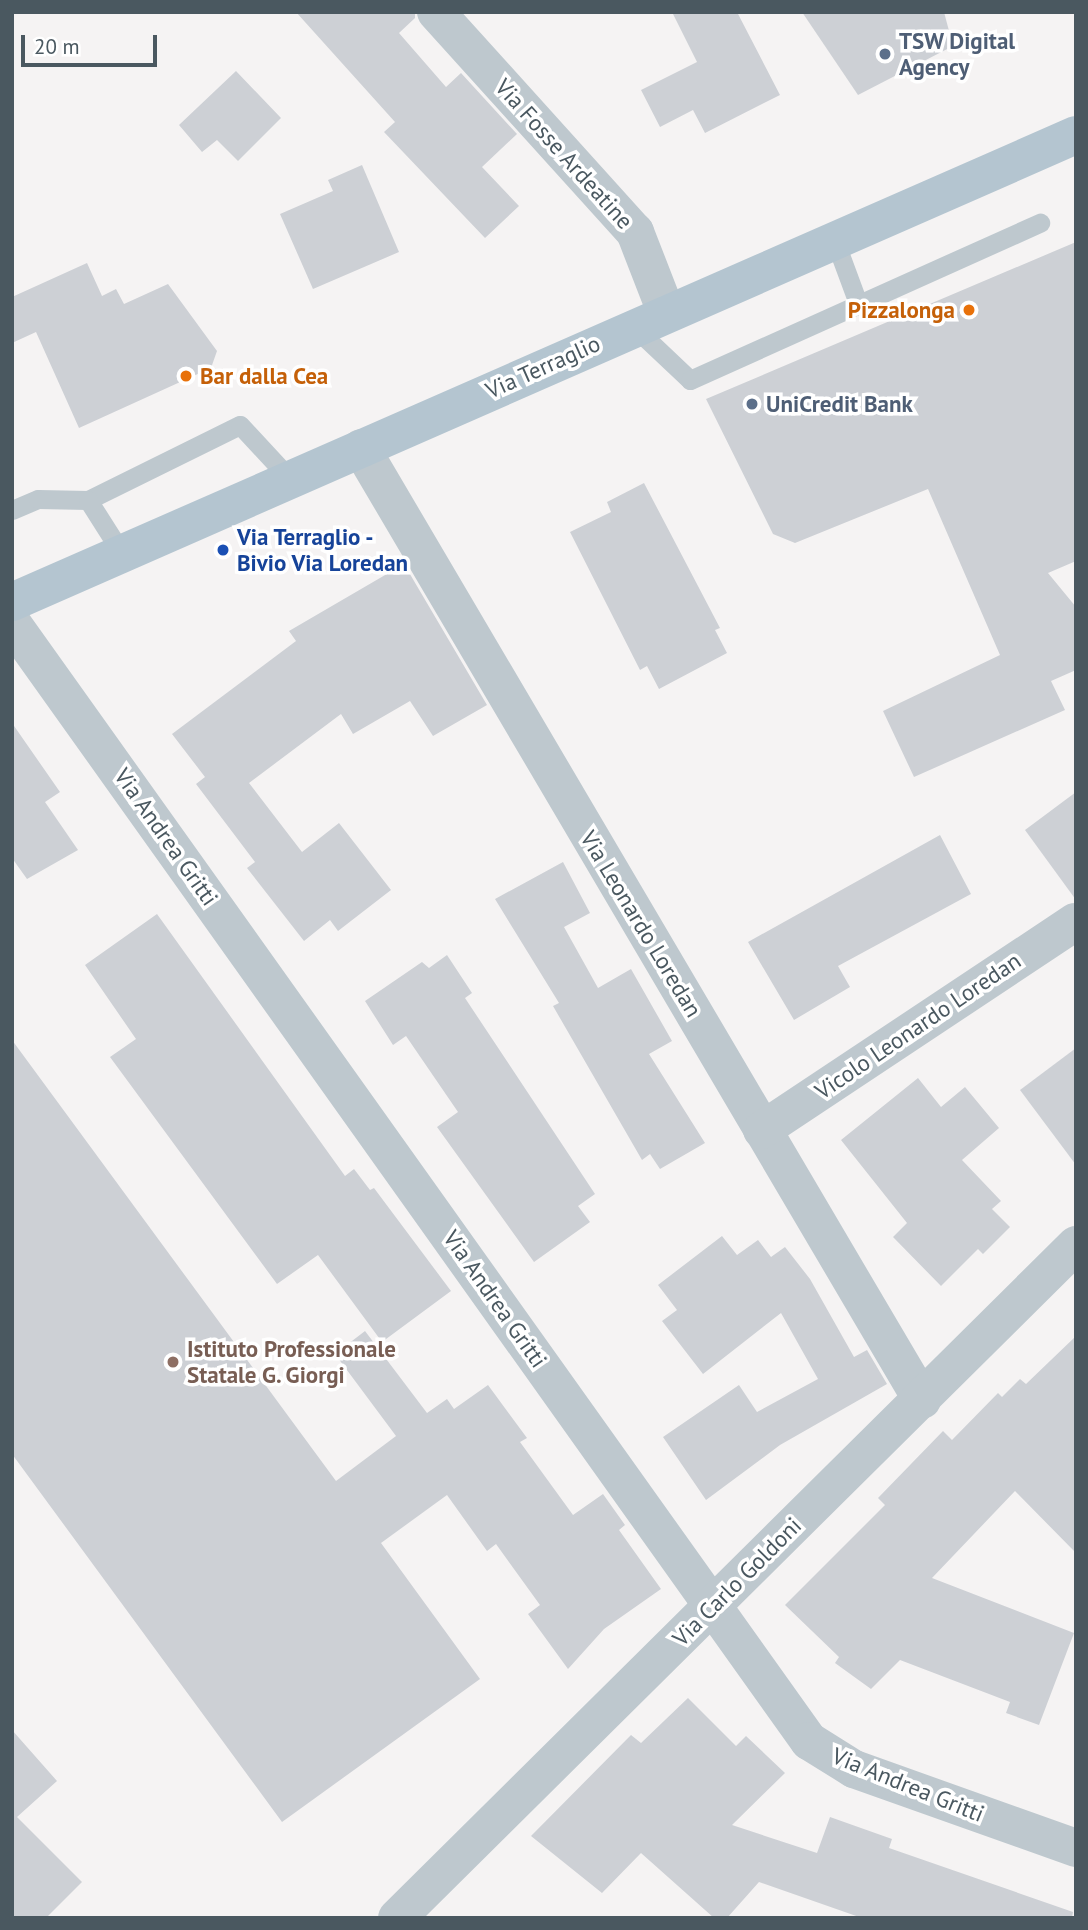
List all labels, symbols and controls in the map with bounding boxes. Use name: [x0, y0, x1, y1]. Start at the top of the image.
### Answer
scale bar: [24, 21, 161, 65]
place label: TSW Digital Agency: [899, 27, 1016, 81]
text: 20 m: [34, 33, 80, 60]
marker: TSW Digital Agency: [877, 46, 893, 62]
street label: Via Fosse Ardeatine: [489, 73, 639, 235]
place label: Pizzalonga: [848, 296, 955, 324]
marker: Pizzalonga: [961, 302, 977, 318]
street label: Via Terraglio: [481, 329, 605, 405]
place label: Bar dalla Cea: [200, 362, 329, 390]
marker: Bar dalla Cea: [178, 368, 194, 384]
place label: UniCredit Bank: [766, 390, 913, 418]
marker: UniCredit Bank: [744, 396, 760, 412]
place label: Via Terraglio - Bivio Via Loredan: [237, 523, 409, 577]
marker: Via Terraglio - Bivio Via Loredan: [215, 542, 231, 558]
street label: Via Andrea Gritti: [108, 763, 224, 911]
street label: Via Leonardo Loredan: [574, 826, 708, 1022]
street label: Vicolo Leonardo Loredan: [810, 947, 1026, 1105]
street label: Via Andrea Gritti: [437, 1225, 553, 1373]
place label: Istituto Professionale Statale G. Giorgi: [187, 1335, 396, 1389]
marker: Istituto Professionale Statale G. Giorgi: [165, 1354, 181, 1370]
street label: Via Carlo Goldoni: [667, 1512, 807, 1652]
street label: Via Andrea Gritti: [828, 1742, 988, 1828]

